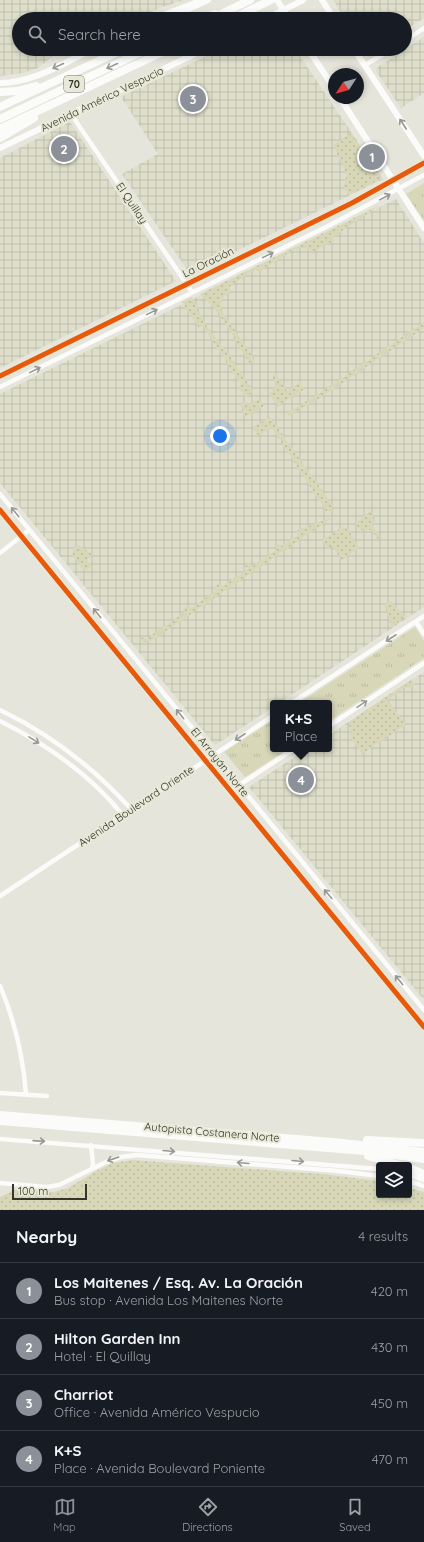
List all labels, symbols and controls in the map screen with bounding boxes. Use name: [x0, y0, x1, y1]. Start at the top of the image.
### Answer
search box: [12, 12, 412, 56]
icon: search: [26, 23, 48, 45]
text: Search here: [58, 25, 141, 44]
street label: Avenida Américo Vespucio: [38, 63, 166, 135]
one-way arrow: [52, 63, 64, 70]
one-way arrow: [107, 63, 119, 70]
north arrow: [328, 68, 364, 104]
road number: 70: [64, 76, 84, 92]
pin: 3: [180, 84, 206, 114]
one-way arrow: [399, 118, 407, 129]
pin: 2: [51, 134, 77, 164]
pin: 1: [359, 142, 385, 172]
street label: El Quillay: [113, 180, 151, 226]
one-way arrow: [378, 193, 390, 200]
street label: La Oración: [180, 243, 236, 281]
one-way arrow: [262, 251, 274, 258]
one-way arrow: [145, 308, 157, 315]
one-way arrow: [29, 366, 41, 373]
your location: [210, 426, 230, 446]
one-way arrow: [10, 507, 19, 518]
one-way arrow: [93, 608, 102, 619]
one-way arrow: [386, 634, 397, 642]
popup: [270, 700, 332, 752]
one-way arrow: [356, 700, 367, 708]
one-way arrow: [175, 708, 184, 719]
text: K+S: [285, 709, 312, 728]
street label: El Arrayán Norte: [188, 725, 252, 799]
text: Place: [285, 728, 317, 744]
one-way arrow: [235, 733, 246, 741]
one-way arrow: [28, 736, 39, 744]
street label: Avenida Boulevard Oriente: [76, 762, 196, 850]
pin: 4: [288, 765, 314, 795]
one-way arrow: [324, 889, 333, 899]
one-way arrow: [395, 975, 404, 986]
street label: Autopista Costanera Norte: [144, 1119, 280, 1145]
one-way arrow: [32, 1138, 45, 1145]
one-way arrow: [162, 1147, 175, 1155]
one-way arrow: [108, 1156, 120, 1164]
one-way arrow: [291, 1158, 304, 1165]
one-way arrow: [237, 1160, 250, 1167]
map controls: [376, 1162, 412, 1198]
button: layers: [376, 1162, 412, 1198]
scale bar: [12, 1182, 87, 1201]
text: 100 m: [18, 1184, 48, 1198]
text: Nearby: [16, 1226, 77, 1247]
text: 4 results: [358, 1228, 408, 1244]
text: Los Maitenes / Esq. Av. La Oración: [54, 1273, 303, 1292]
text: 1: [26, 1283, 32, 1299]
text: 420 m: [371, 1283, 408, 1299]
text: Bus stop · Avenida Los Maitenes Norte: [54, 1292, 283, 1308]
text: Hilton Garden Inn: [54, 1329, 181, 1348]
text: 2: [25, 1339, 33, 1355]
text: 430 m: [371, 1339, 408, 1355]
text: Hotel · El Quillay: [54, 1348, 151, 1364]
text: Charriot: [54, 1385, 114, 1404]
text: 3: [26, 1395, 32, 1411]
text: 450 m: [371, 1395, 408, 1411]
text: Office · Avenida Américo Vespucio: [54, 1404, 260, 1420]
text: K+S: [54, 1441, 81, 1460]
text: 4: [25, 1451, 33, 1467]
text: 470 m: [372, 1451, 408, 1467]
text: Place · Avenida Boulevard Poniente: [54, 1460, 265, 1476]
tab: Map: [53, 1496, 76, 1534]
tab: Directions: [182, 1496, 233, 1534]
tab: Saved: [339, 1496, 371, 1534]

